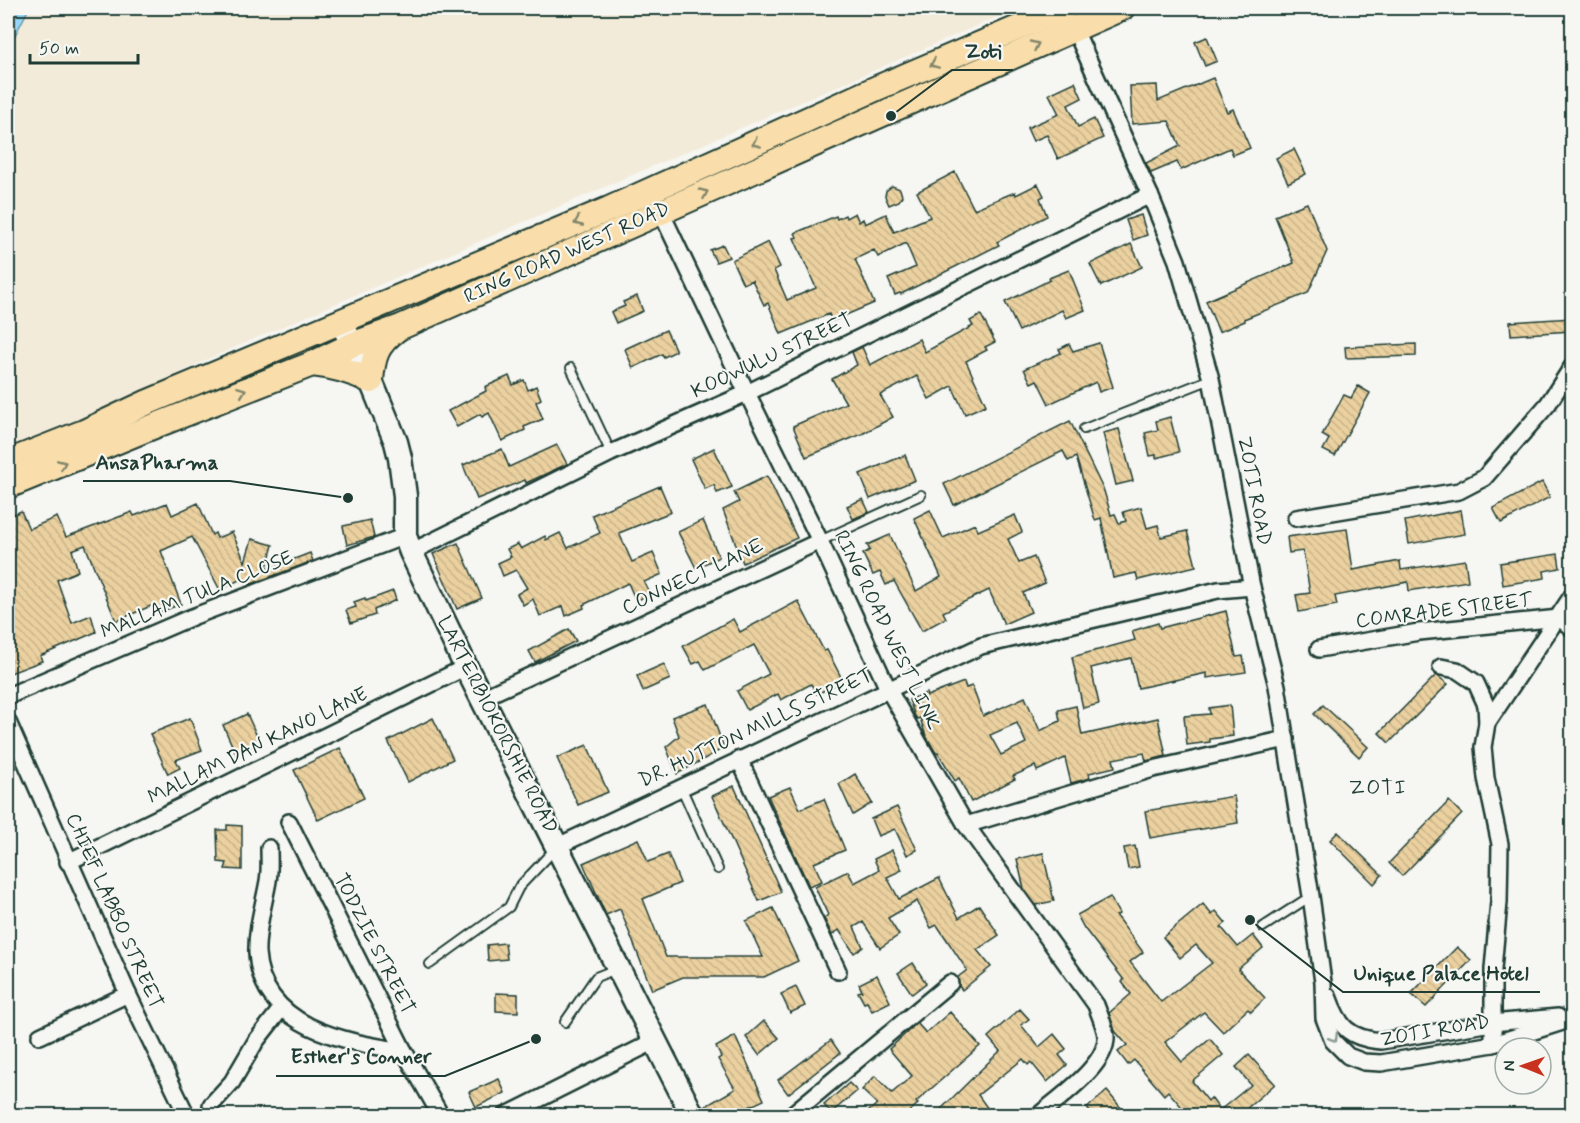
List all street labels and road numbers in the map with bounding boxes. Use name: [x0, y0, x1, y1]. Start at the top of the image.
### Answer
street label: RING ROAD WEST ROAD: [460, 195, 674, 311]
street label: KOOWULU STREET: [687, 307, 857, 405]
street label: ZOTI ROAD: [1230, 434, 1278, 548]
street label: RING ROAD WEST LINK: [827, 526, 947, 735]
street label: CONNECT LANE: [618, 532, 768, 622]
street label: MALLAM TULA CLOSE: [97, 544, 297, 646]
street label: COMRADE STREET: [1354, 587, 1535, 635]
street label: LARTERBIOKORSHIE ROAD: [430, 612, 564, 838]
street label: DR. HUTTON MILLS STREET: [635, 662, 877, 794]
street label: MALLAM DAN KANO LANE: [143, 681, 373, 811]
street label: CHIEF LABBO STREET: [59, 809, 169, 1013]
street label: TODZIE STREET: [327, 869, 421, 1019]
street label: ZOTI ROAD: [1378, 1008, 1492, 1054]

